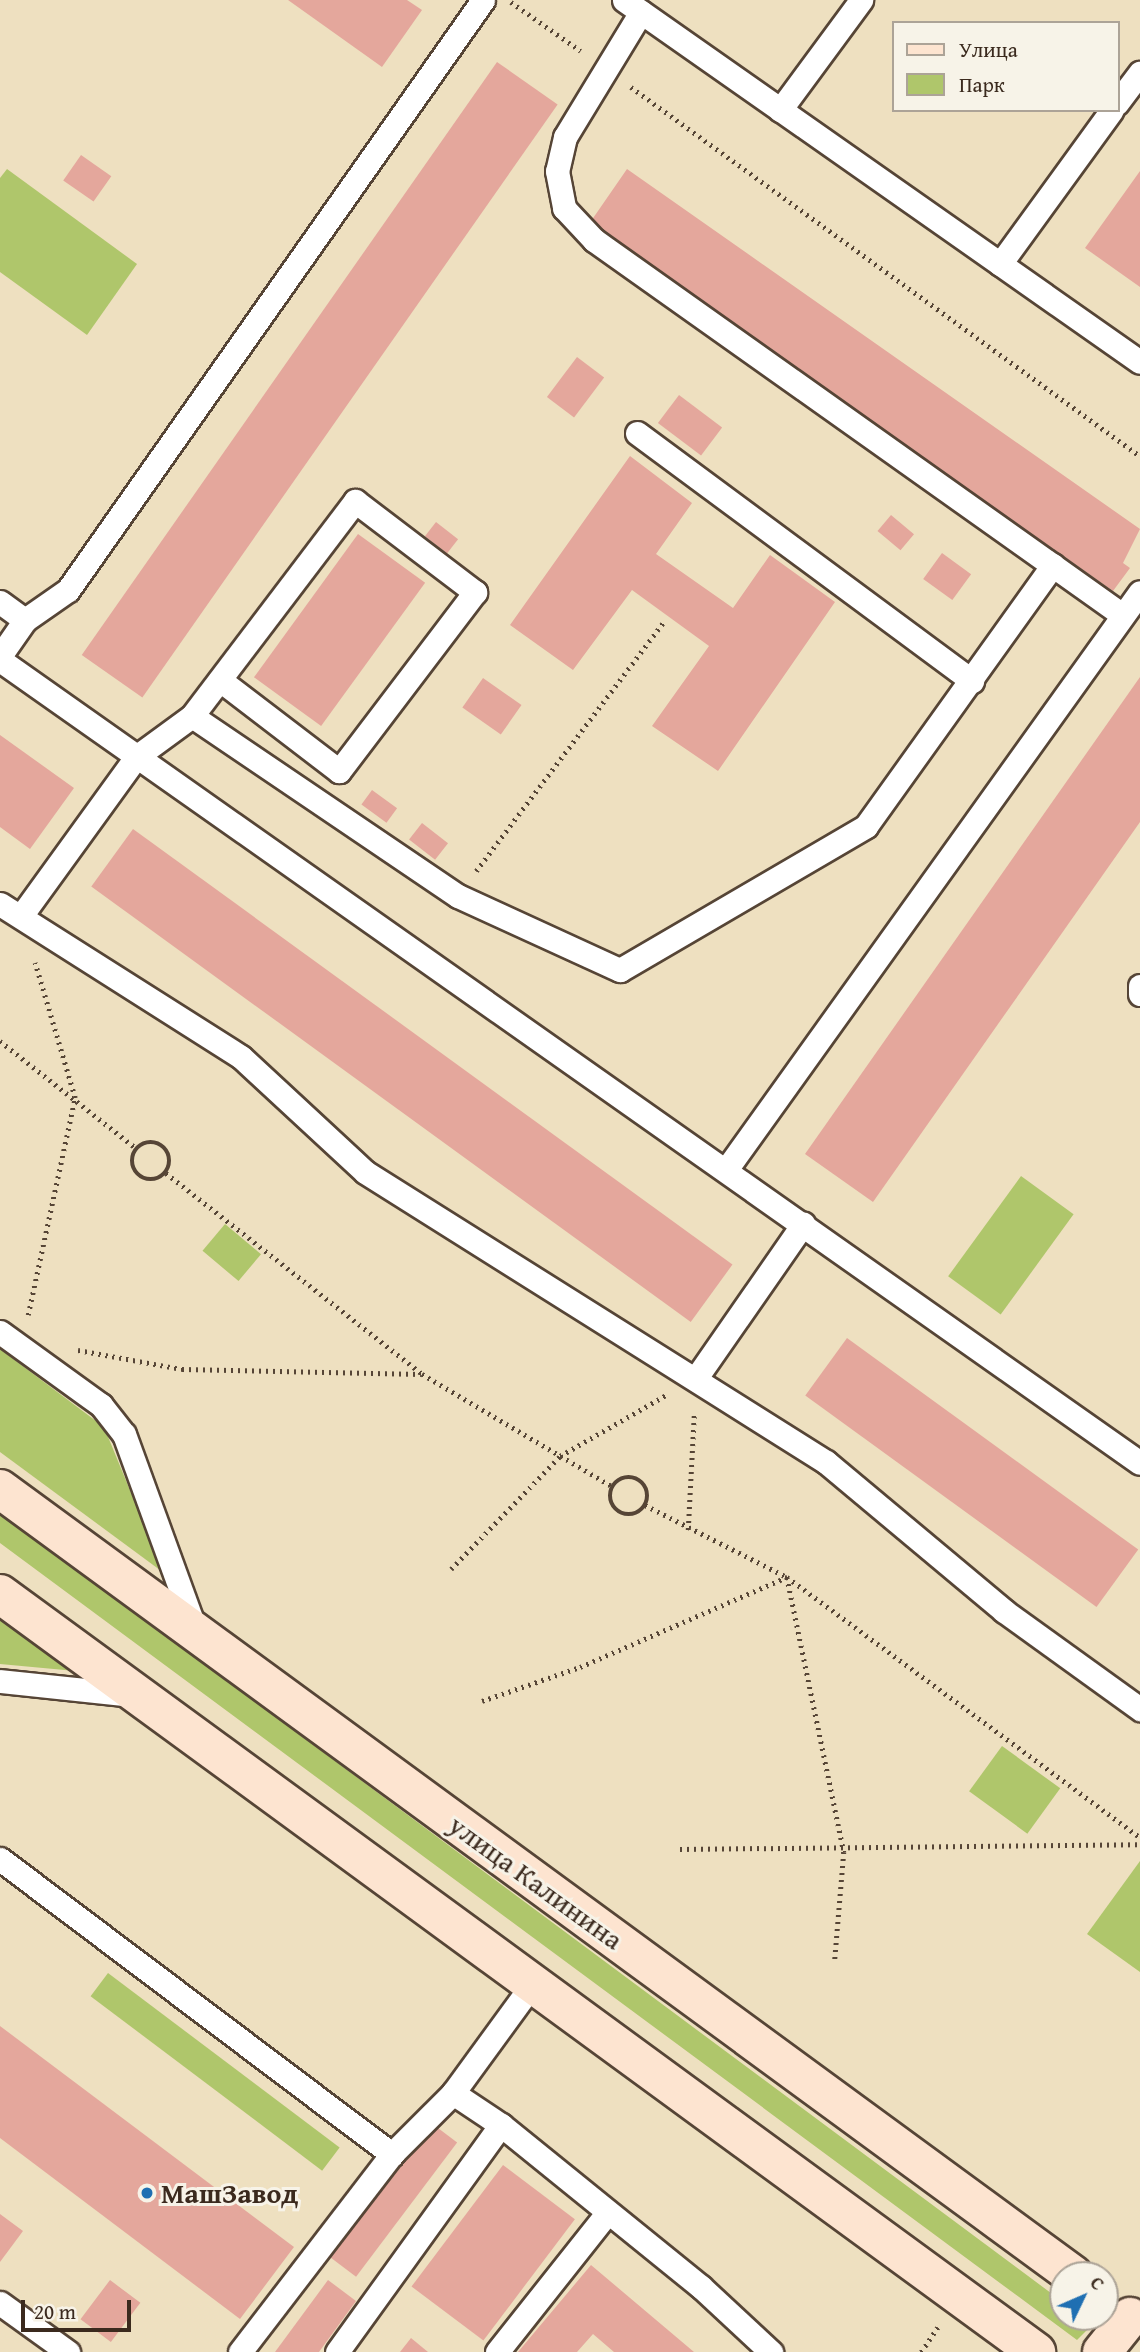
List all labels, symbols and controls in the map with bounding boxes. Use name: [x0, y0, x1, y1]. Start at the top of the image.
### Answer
legend: [892, 21, 1119, 112]
text: Улица: [959, 34, 1018, 65]
text: Парк: [959, 69, 1005, 100]
street label: улица Калинина: [442, 1808, 630, 1956]
place label: МашЗавод: [161, 2176, 299, 2210]
marker: МашЗавод: [139, 2185, 155, 2201]
north arrow: [1049, 2261, 1119, 2331]
text: С: [1084, 2269, 1111, 2296]
scale bar: [24, 2286, 135, 2330]
text: 20 m: [34, 2296, 76, 2327]

